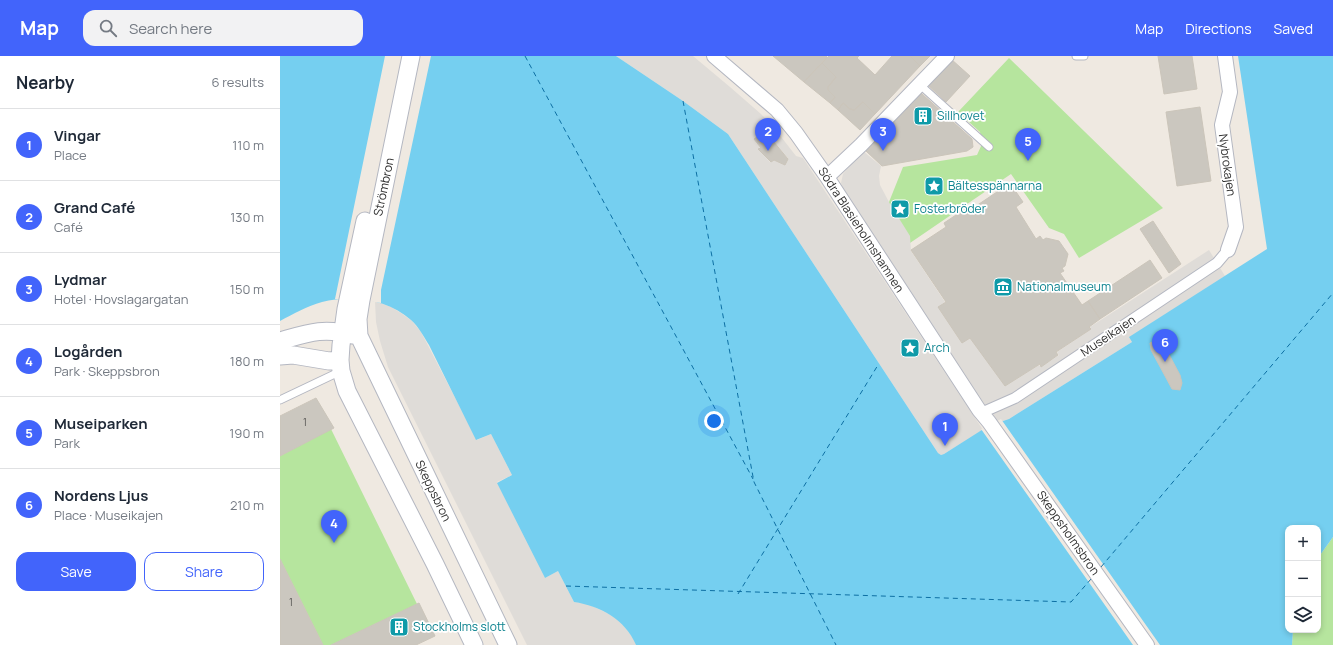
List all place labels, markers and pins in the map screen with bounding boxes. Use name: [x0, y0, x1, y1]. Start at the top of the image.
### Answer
building icon: Sillhovet: [912, 105, 934, 127]
place label: Sillhovet: [937, 107, 985, 124]
pin: 2: [755, 118, 781, 151]
pin: 3: [870, 118, 896, 151]
pin: 5: [1015, 128, 1041, 161]
place icon: Bältesspännarna: [923, 175, 945, 197]
place label: Bältesspännarna: [948, 177, 1042, 194]
place icon: Fosterbröder: [889, 198, 911, 220]
place label: Fosterbröder: [914, 200, 987, 217]
museum icon: Nationalmuseum: [992, 276, 1014, 298]
place label: Nationalmuseum: [1017, 278, 1111, 295]
pin: 6: [1152, 329, 1178, 362]
place icon: Arch: [899, 337, 921, 359]
place label: Arch: [924, 339, 950, 356]
pin: 1: [932, 413, 958, 446]
pin: 4: [321, 510, 347, 543]
building icon: Stockholms slott: [388, 616, 410, 638]
place label: Stockholms slott: [413, 618, 506, 635]

